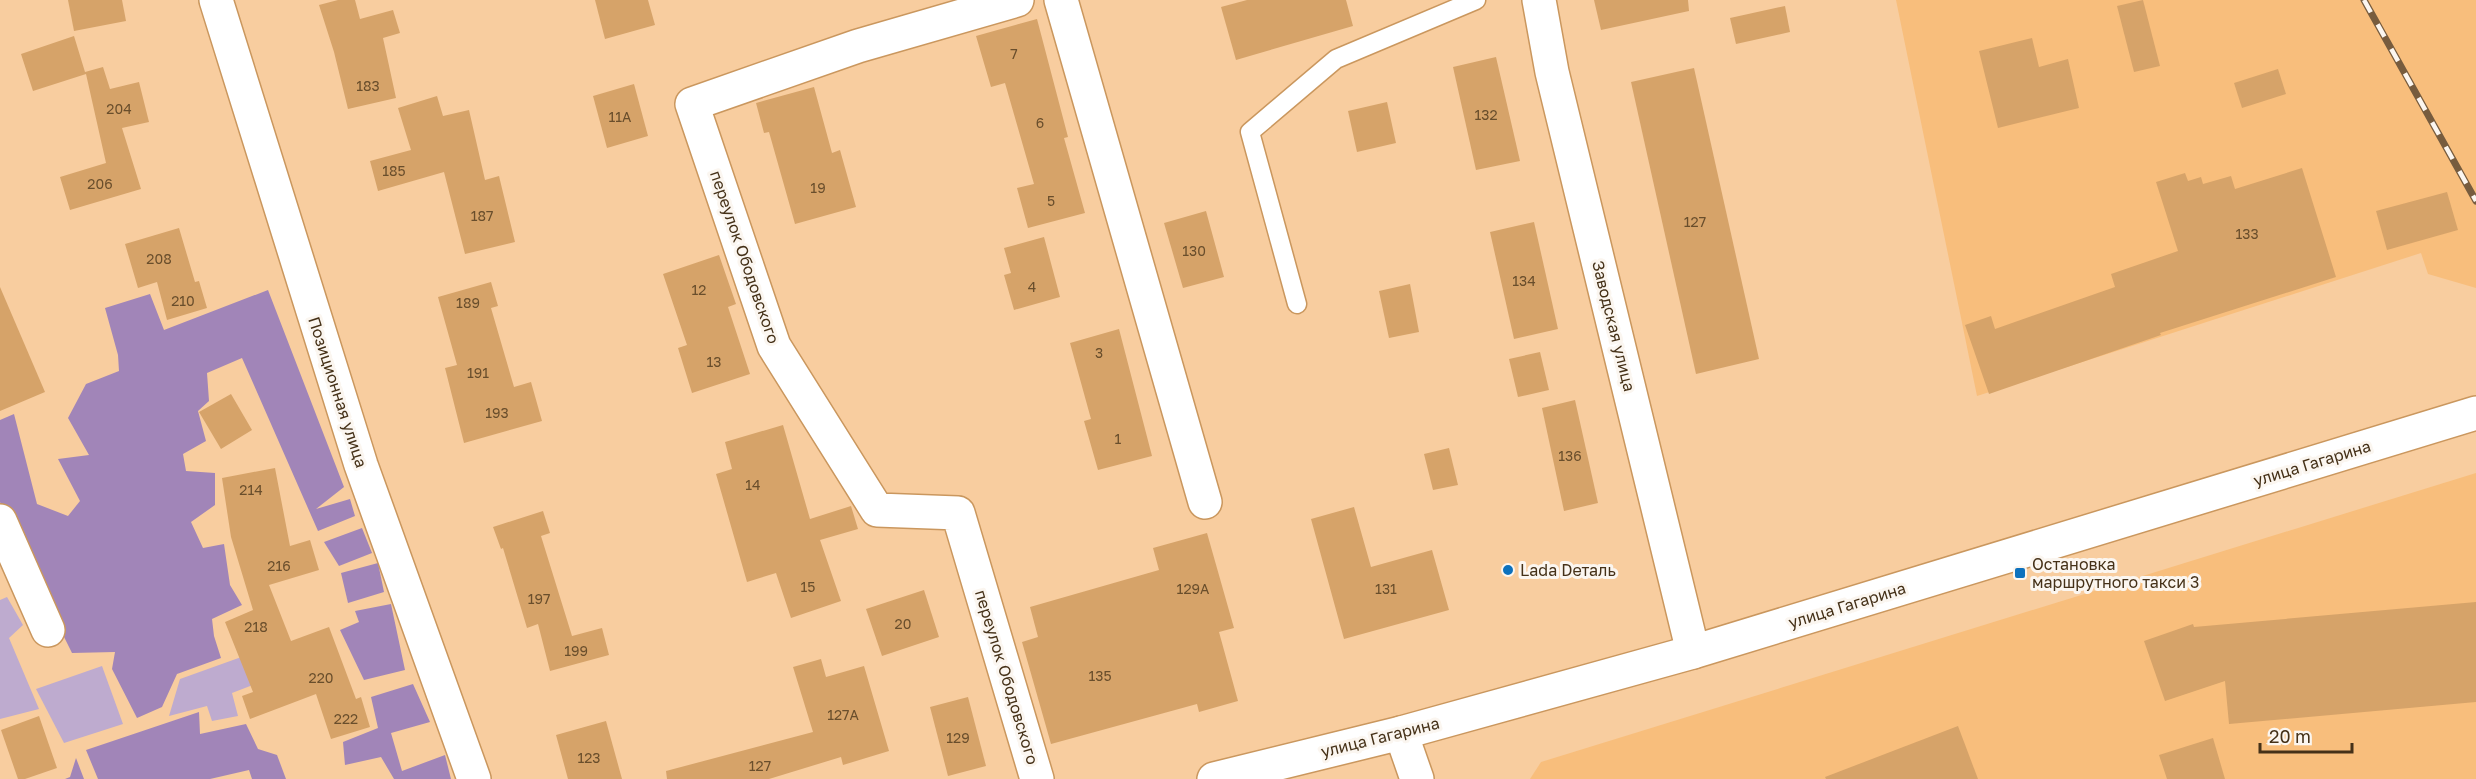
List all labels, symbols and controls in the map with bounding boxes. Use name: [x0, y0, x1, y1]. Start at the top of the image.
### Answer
house number: 7: [1010, 45, 1018, 62]
house number: 183: [356, 77, 380, 94]
house number: 204: [106, 100, 132, 117]
house number: 132: [1474, 106, 1498, 123]
house number: 11А: [609, 108, 632, 125]
house number: 6: [1036, 114, 1044, 131]
house number: 185: [382, 162, 406, 179]
street label: переулок Ободовского: [706, 168, 784, 346]
house number: 206: [87, 175, 113, 192]
house number: 19: [810, 179, 826, 196]
house number: 5: [1047, 192, 1055, 209]
house number: 187: [471, 207, 493, 224]
house number: 127: [1684, 213, 1706, 230]
house number: 133: [2235, 225, 2259, 242]
house number: 130: [1182, 242, 1206, 259]
house number: 208: [146, 250, 172, 267]
street label: Заводская улица: [1588, 258, 1640, 394]
house number: 134: [1512, 272, 1536, 289]
house number: 4: [1028, 278, 1036, 295]
house number: 12: [692, 281, 706, 298]
house number: 210: [171, 292, 195, 309]
house number: 189: [456, 294, 480, 311]
street label: Позиционная улица: [304, 314, 372, 470]
house number: 3: [1095, 344, 1103, 361]
house number: 13: [707, 353, 721, 370]
house number: 191: [467, 364, 489, 381]
house number: 193: [485, 404, 509, 421]
house number: 1: [1115, 430, 1122, 447]
street label: улица Гагарина: [2251, 436, 2373, 490]
house number: 136: [1558, 447, 1582, 464]
house number: 14: [745, 476, 761, 493]
house number: 214: [239, 481, 263, 498]
place label: Остановка маршрутного такси 3: [2032, 554, 2199, 592]
house number: 216: [267, 557, 291, 574]
place label: Lada Dеталь: [1520, 560, 1616, 580]
marker: Lada Dеталь: [1501, 563, 1515, 577]
marker: Остановка маршрутного такси 3: [2013, 566, 2027, 580]
house number: 15: [801, 578, 815, 595]
street label: улица Гагарина: [1786, 578, 1908, 632]
house number: 129А: [1177, 580, 1210, 597]
house number: 131: [1375, 580, 1397, 597]
street label: переулок Ободовского: [971, 587, 1043, 767]
house number: 197: [528, 590, 550, 607]
house number: 20: [895, 615, 911, 632]
house number: 218: [244, 618, 268, 635]
house number: 199: [564, 642, 588, 659]
house number: 135: [1088, 667, 1112, 684]
house number: 220: [309, 669, 333, 686]
house number: 127А: [827, 706, 859, 723]
house number: 222: [334, 710, 358, 727]
street label: улица Гагарина: [1319, 713, 1441, 761]
scale bar: [2260, 716, 2352, 754]
text: 20 m: [2269, 725, 2311, 747]
house number: 129: [946, 729, 970, 746]
house number: 123: [577, 749, 601, 766]
house number: 127: [749, 757, 771, 774]

